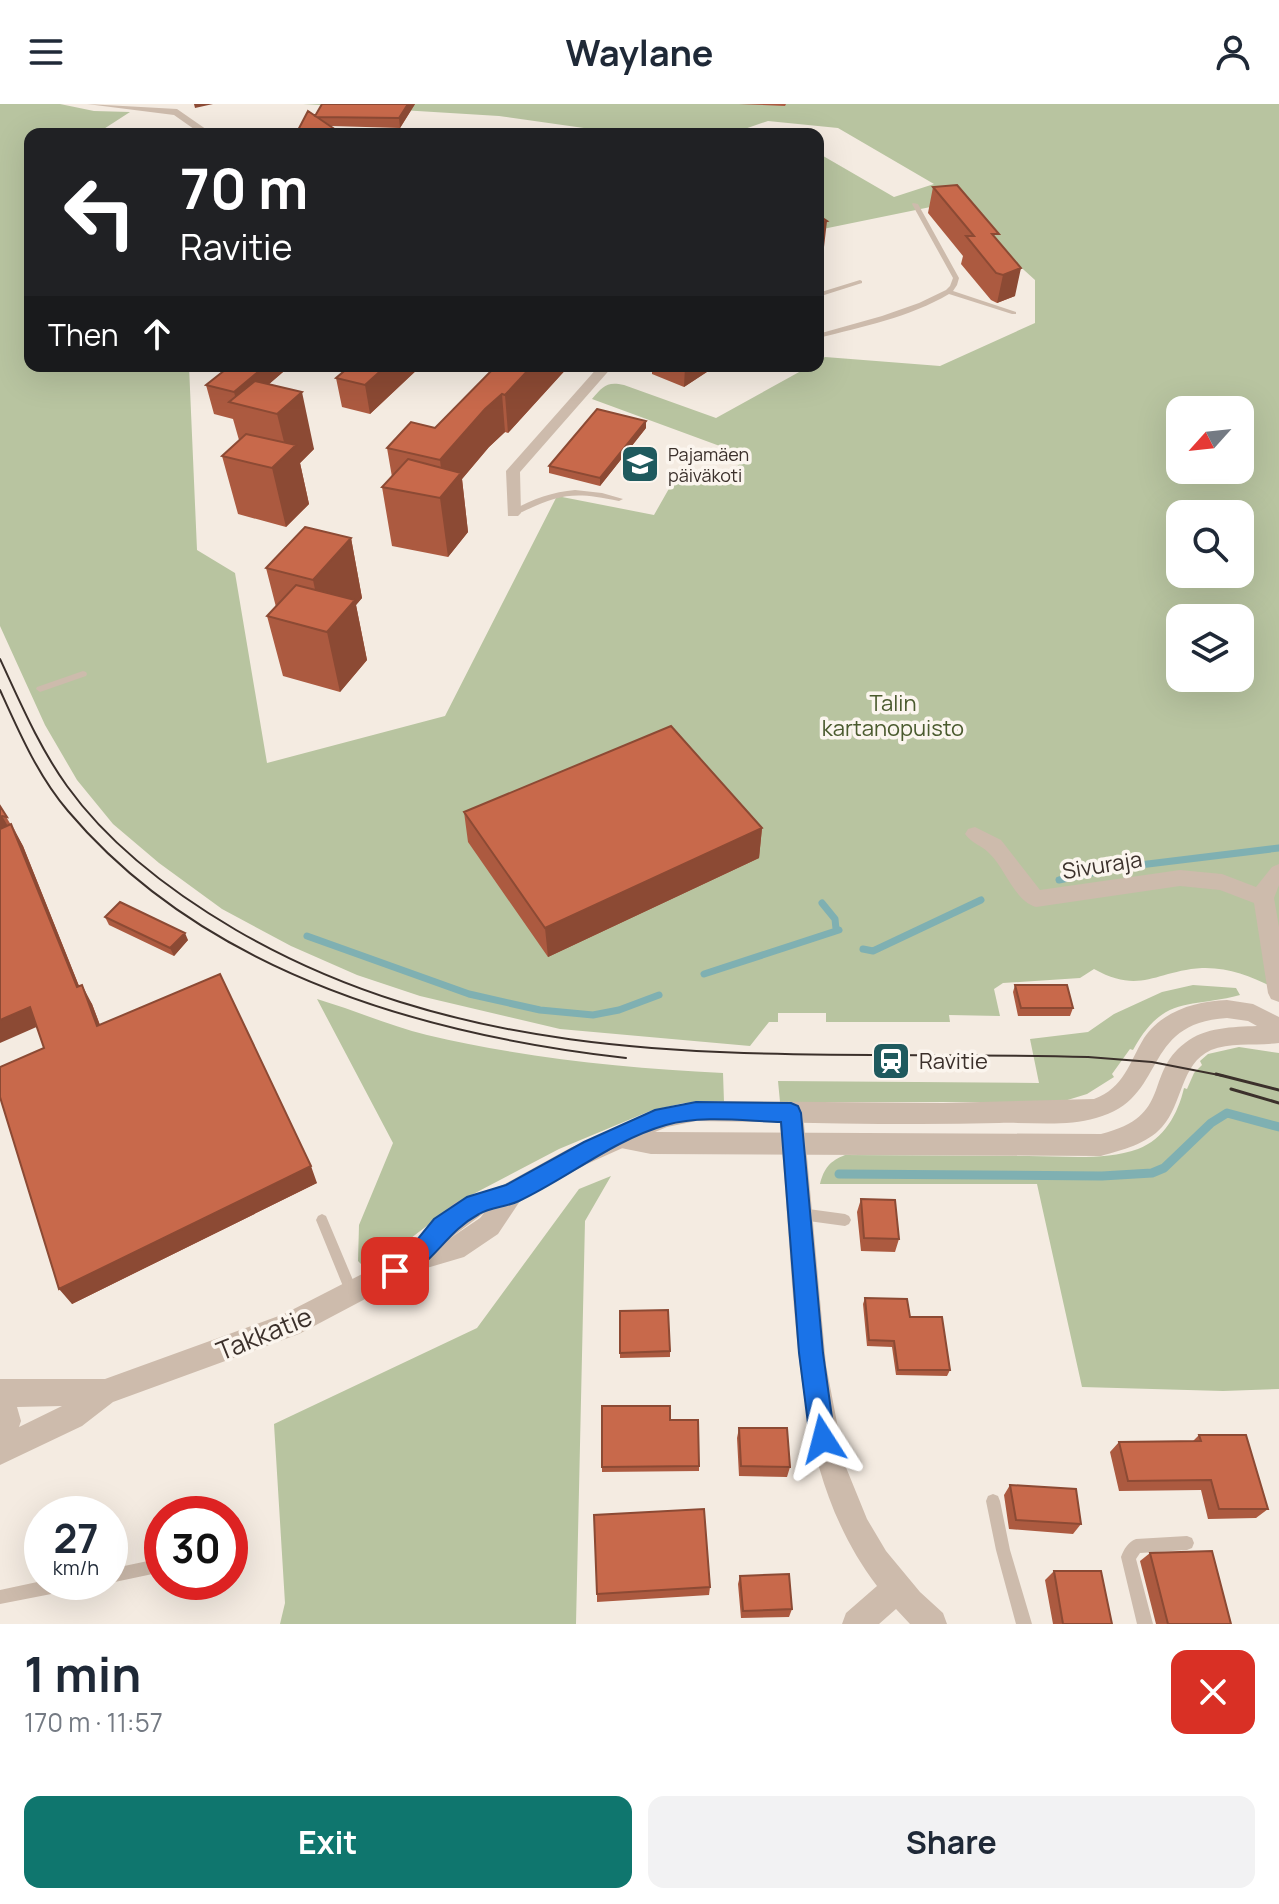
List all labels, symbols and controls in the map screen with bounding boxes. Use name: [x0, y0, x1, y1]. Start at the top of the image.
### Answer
text: Waylane: [565, 28, 714, 77]
icon: menu: [24, 30, 68, 74]
icon: person: [1211, 30, 1255, 74]
text: 70 m: [180, 149, 308, 226]
icon: left: [48, 160, 152, 264]
text: Ravitie: [180, 222, 293, 271]
icon: ahead: [135, 312, 179, 356]
text: Then: [48, 314, 119, 355]
north arrow: [1166, 396, 1254, 484]
map controls: [1166, 396, 1254, 692]
place label: Pajamäen päiväkoti: [668, 442, 749, 487]
school or university icon: Pajamäen päiväkoti: [619, 443, 661, 485]
button: search: [1166, 500, 1254, 588]
button: layers: [1166, 604, 1254, 692]
park label: Talin kartanopuisto: [822, 688, 964, 743]
street label: Sivuraja: [1060, 844, 1144, 886]
station icon: Ravitie: [870, 1040, 912, 1082]
place label: Ravitie: [919, 1046, 988, 1076]
pin: [361, 1237, 429, 1305]
icon: arrive: [373, 1249, 417, 1293]
street label: Takkatie: [211, 1298, 317, 1368]
position arrow: [781, 1397, 865, 1481]
speed limit sign: 30: [144, 1496, 248, 1600]
text: 27: [53, 1510, 99, 1565]
text: km/h: [53, 1554, 99, 1581]
text: 1 min: [24, 1641, 141, 1706]
button: close: [1171, 1650, 1255, 1734]
text: 170 m · 11:57: [24, 1704, 163, 1740]
button: Exit: [24, 1796, 632, 1888]
button: Share: [648, 1796, 1255, 1888]

